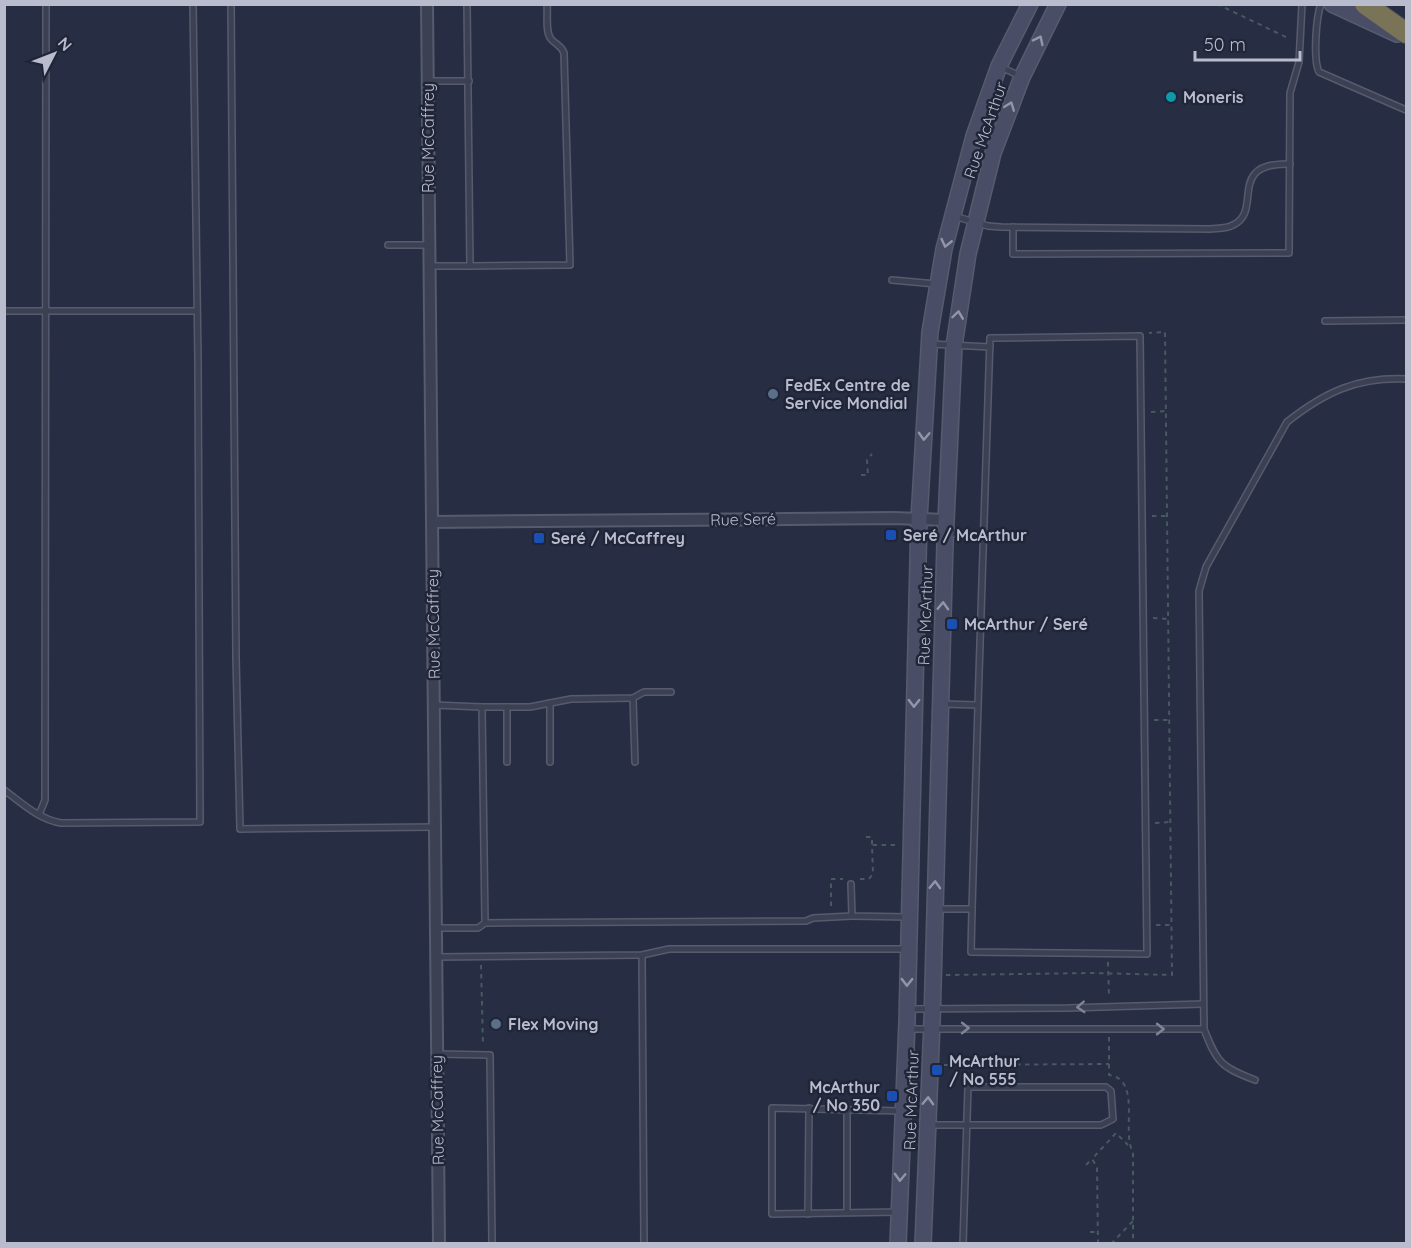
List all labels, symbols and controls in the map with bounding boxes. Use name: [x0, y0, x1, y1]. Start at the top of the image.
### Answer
north arrow: [24, 24, 84, 84]
scale bar: [1195, 24, 1300, 62]
text: N: [54, 33, 77, 55]
text: 50 m: [1204, 33, 1246, 56]
one-way arrow: [1032, 36, 1044, 47]
street label: Rue McArthur: [959, 79, 1011, 181]
street label: Rue McCaffrey: [418, 83, 438, 193]
place label: Moneris: [1183, 87, 1244, 107]
marker: Moneris: [1164, 90, 1178, 104]
one-way arrow: [1003, 101, 1016, 112]
one-way arrow: [940, 238, 953, 248]
one-way arrow: [951, 310, 964, 320]
place label: FedEx Centre de Service Mondial: [785, 375, 910, 413]
marker: FedEx Centre de Service Mondial: [766, 387, 780, 401]
one-way arrow: [917, 432, 930, 441]
street label: Rue Seré: [710, 508, 776, 530]
place label: Seré / McArthur: [903, 525, 1027, 545]
place label: Seré / McCaffrey: [551, 528, 685, 548]
marker: Seré / McArthur: [884, 528, 898, 542]
marker: Seré / McCaffrey: [532, 531, 546, 545]
street label: Rue McArthur: [913, 564, 937, 666]
street label: Rue McCaffrey: [422, 569, 444, 679]
one-way arrow: [937, 602, 949, 611]
place label: McArthur / Seré: [964, 614, 1088, 634]
marker: McArthur / Seré: [945, 617, 959, 631]
one-way arrow: [908, 699, 921, 708]
one-way arrow: [929, 881, 942, 890]
one-way arrow: [901, 978, 914, 987]
one-way arrow: [1077, 1001, 1086, 1014]
place label: Flex Moving: [508, 1014, 598, 1034]
marker: Flex Moving: [489, 1017, 503, 1031]
one-way arrow: [960, 1022, 969, 1034]
one-way arrow: [1155, 1023, 1164, 1035]
street label: Rue McArthur: [899, 1049, 923, 1151]
place label: McArthur / No 555: [949, 1051, 1020, 1089]
street label: Rue McCaffrey: [426, 1055, 448, 1165]
marker: McArthur / No 555: [930, 1063, 944, 1077]
place label: McArthur / No 350: [809, 1077, 880, 1115]
marker: McArthur / No 350: [885, 1089, 899, 1103]
one-way arrow: [922, 1097, 935, 1106]
one-way arrow: [894, 1173, 907, 1182]

